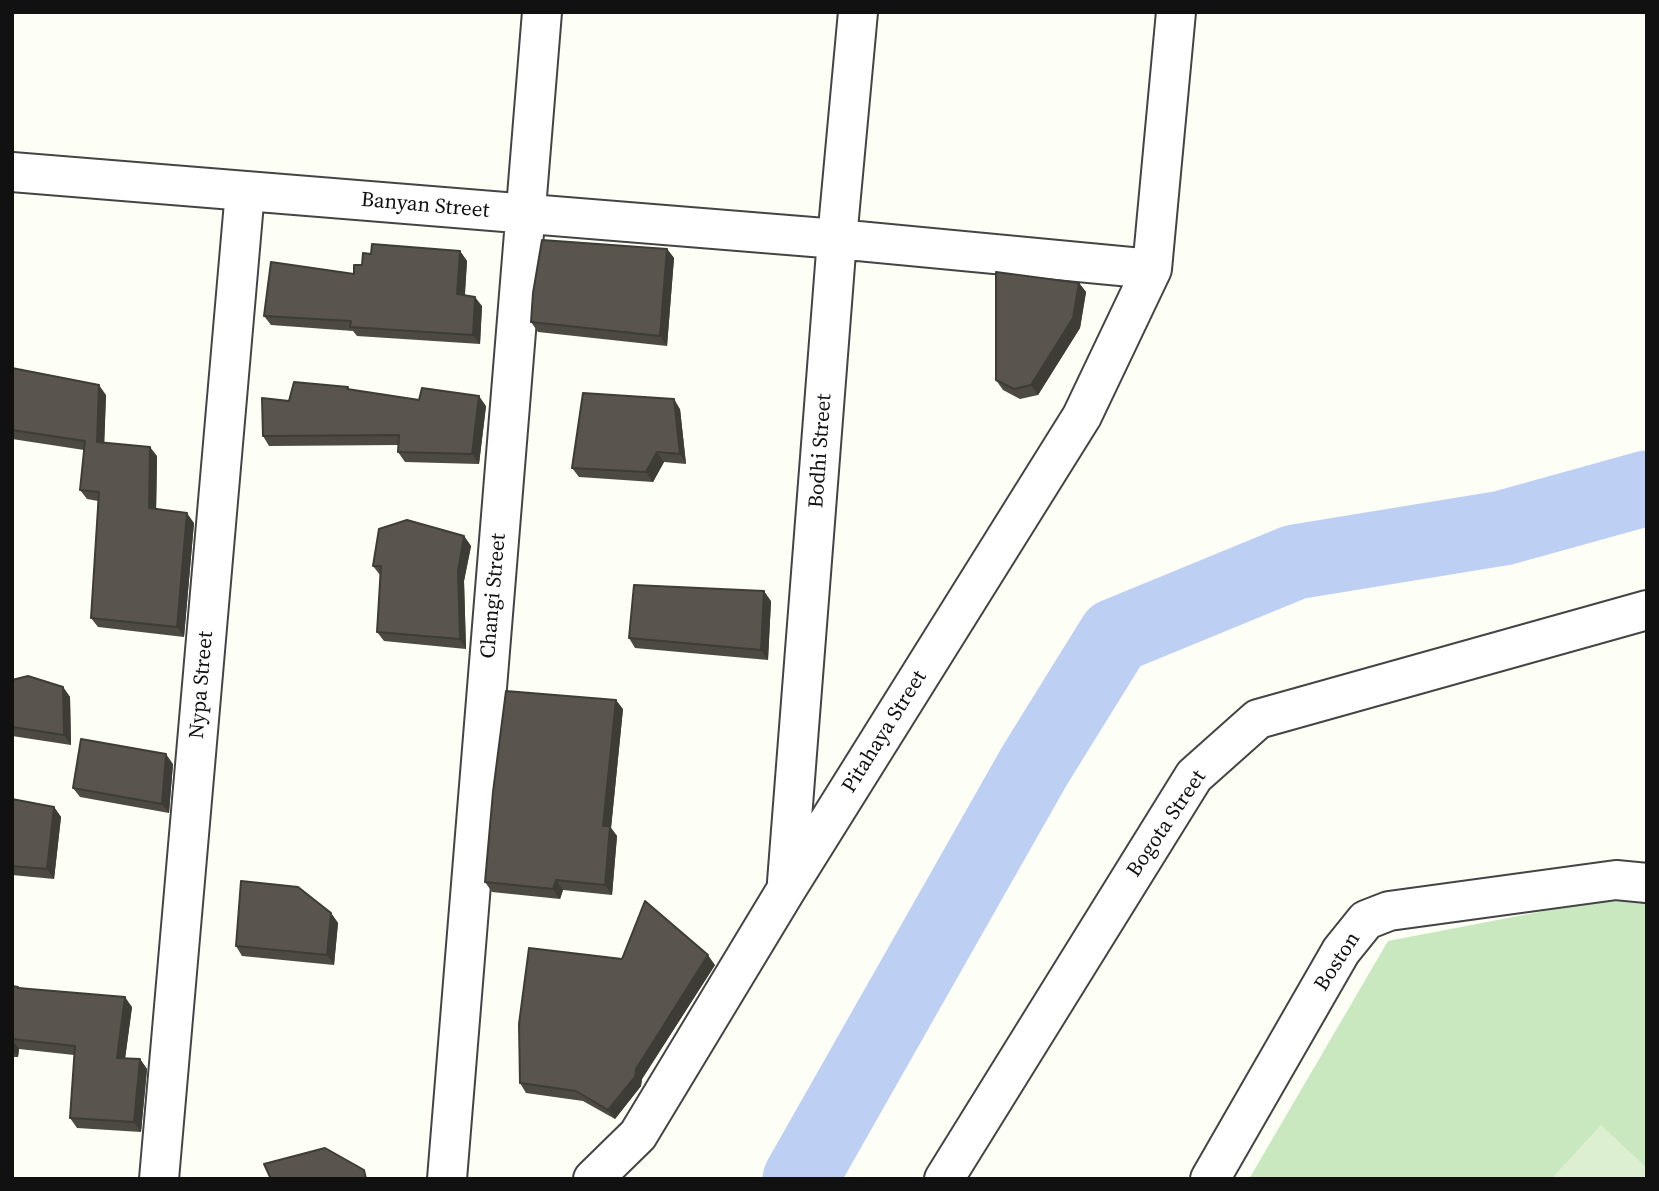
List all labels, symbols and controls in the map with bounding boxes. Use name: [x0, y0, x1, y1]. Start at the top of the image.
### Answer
street label: Banyan Street: [360, 188, 490, 224]
street label: Bodhi Street: [804, 393, 838, 509]
street label: Changi Street: [476, 532, 512, 660]
street label: Nypa Street: [185, 630, 219, 740]
street label: Pitahaya Street: [837, 666, 933, 798]
street label: Bogota Street: [1122, 766, 1212, 882]
street label: Boston: [1310, 928, 1366, 996]

